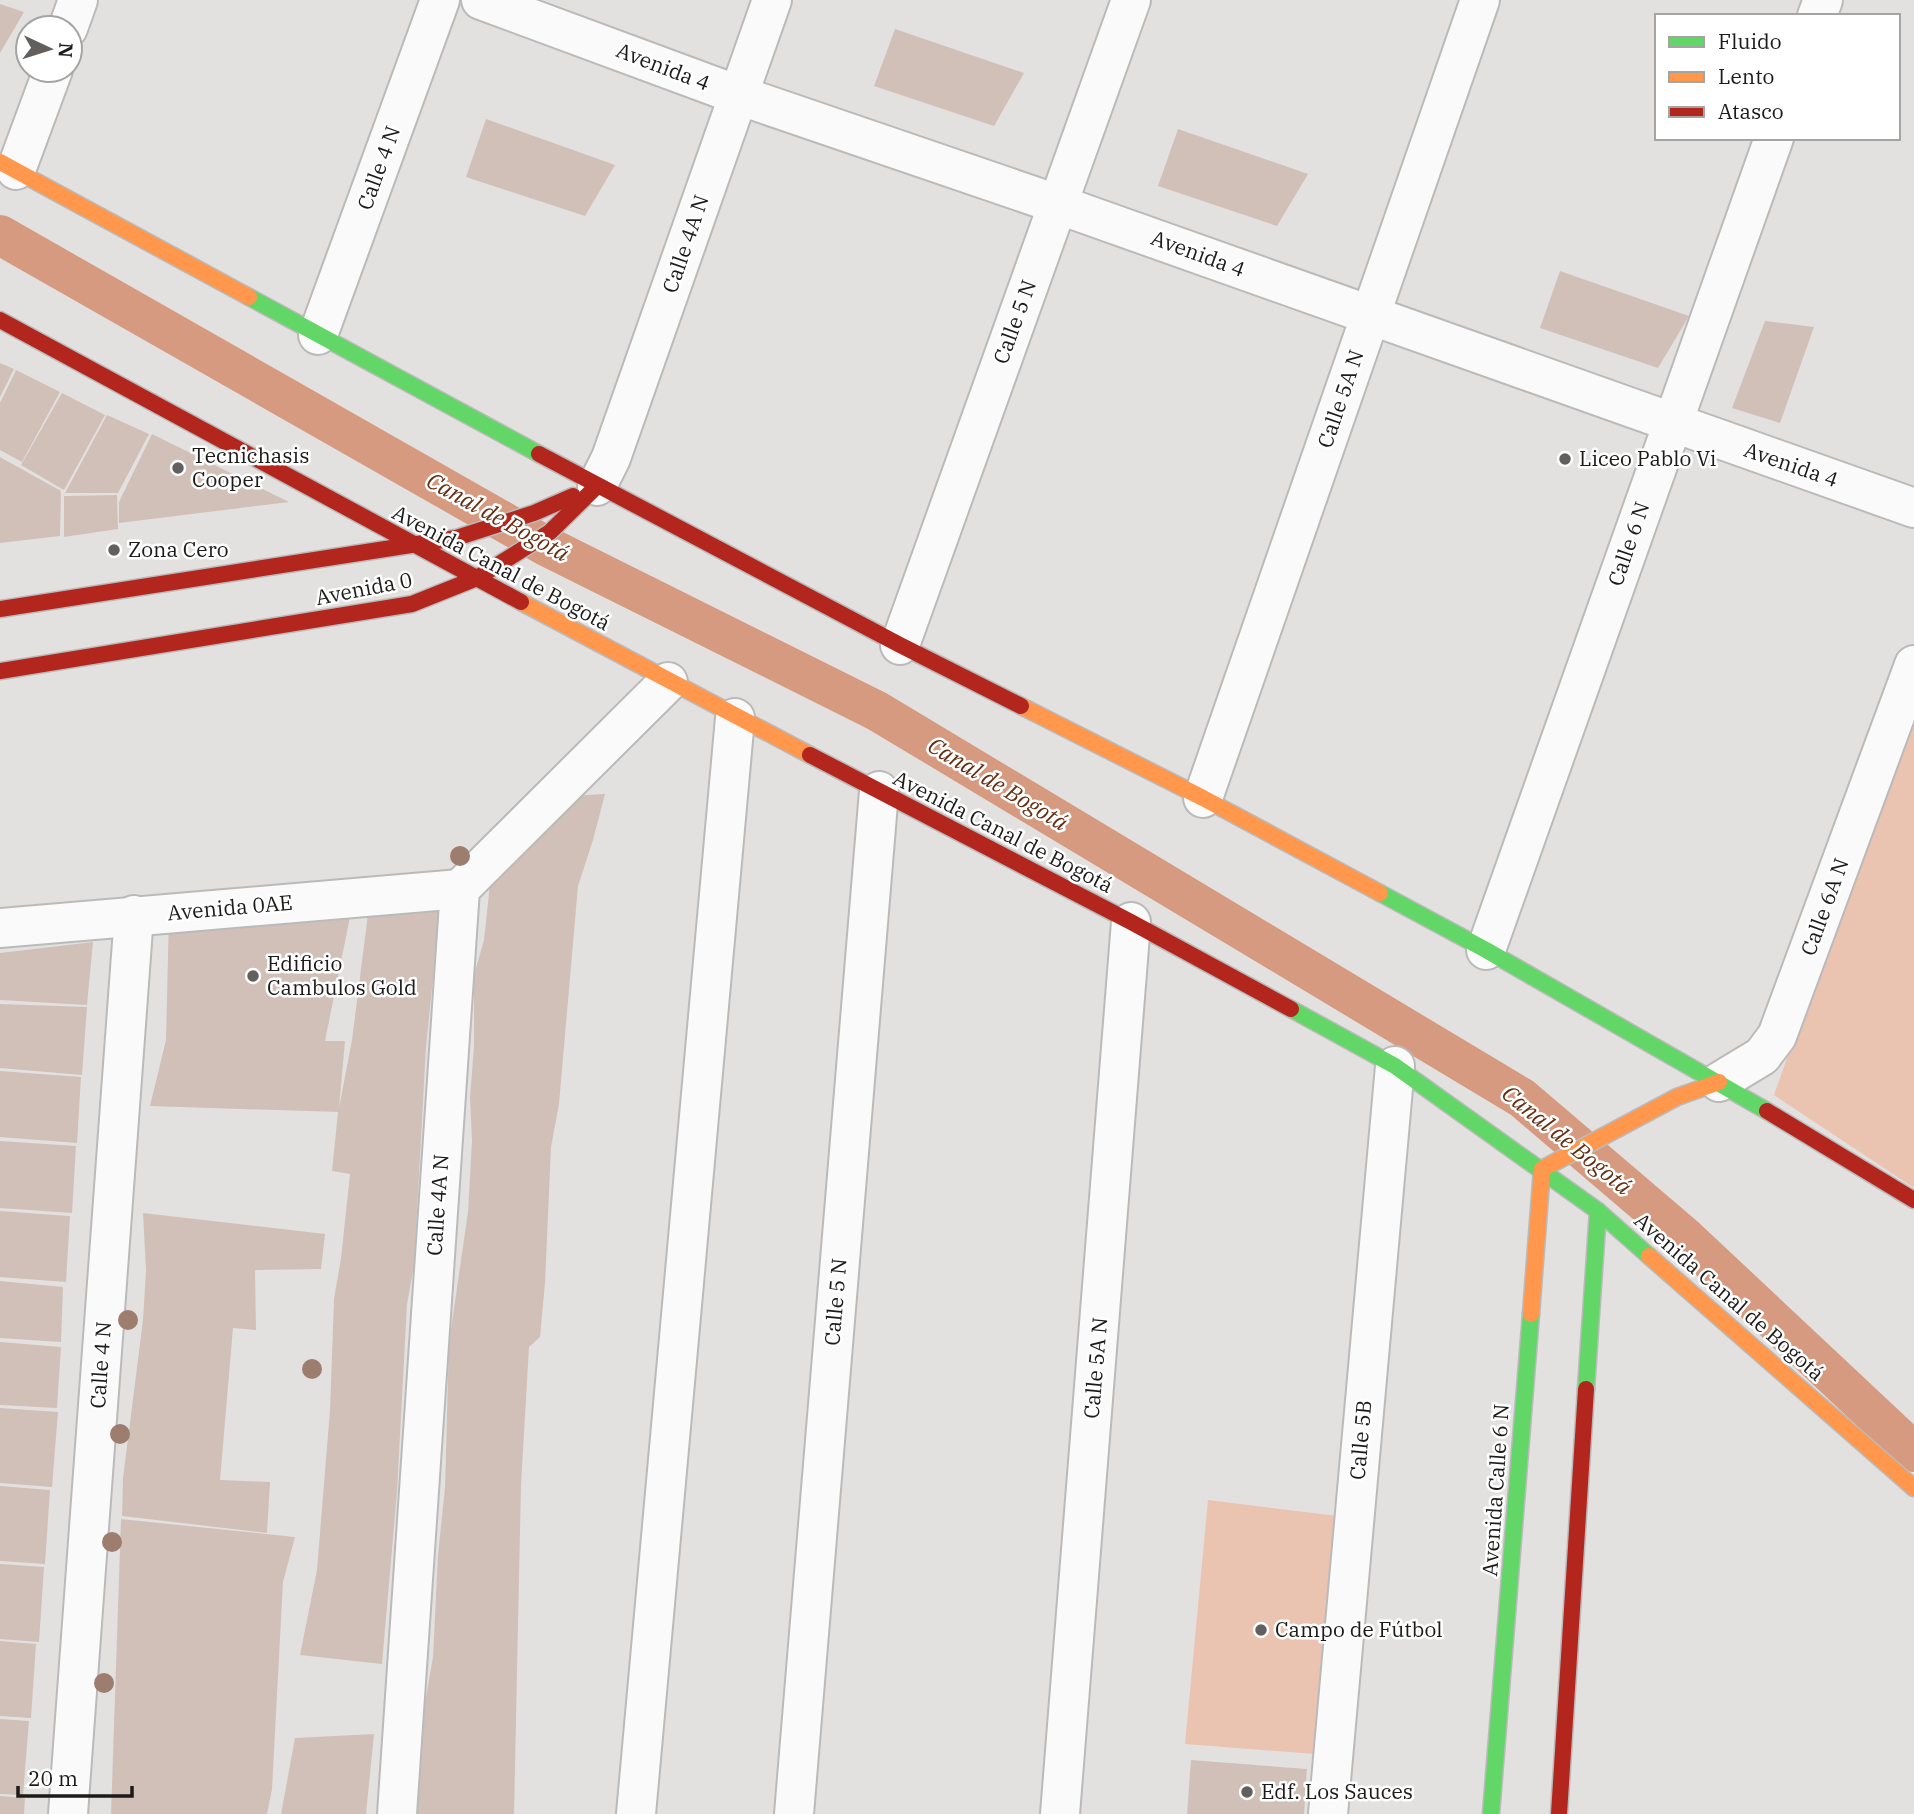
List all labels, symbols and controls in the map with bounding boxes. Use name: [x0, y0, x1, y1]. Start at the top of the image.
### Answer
north arrow: [14, 14, 84, 84]
legend: [1655, 14, 1900, 140]
text: Fluido: [1718, 27, 1782, 55]
street label: Avenida 4: [613, 35, 714, 97]
text: N: [53, 42, 78, 59]
text: Lento: [1718, 62, 1774, 90]
text: Atasco: [1718, 97, 1784, 125]
street label: Calle 4 N: [350, 122, 406, 214]
street label: Calle 4A N: [655, 191, 715, 296]
street label: Avenida 4: [1148, 223, 1249, 283]
street label: Calle 5 N: [986, 276, 1042, 368]
street label: Calle 5A N: [1310, 346, 1370, 451]
street label: Avenida 4: [1740, 435, 1842, 493]
place label: Tecnichasis Cooper: [192, 441, 309, 493]
place label: Liceo Pablo Vi: [1579, 444, 1716, 472]
marker: Liceo Pablo Vi: [1557, 451, 1573, 467]
marker: Tecnichasis Cooper: [170, 460, 186, 476]
water label: Canal de Bogotá: [422, 465, 576, 568]
street label: Avenida Canal de Bogotá: [388, 498, 615, 637]
street label: Calle 6 N: [1601, 498, 1656, 590]
place label: Zona Cero: [128, 535, 229, 563]
marker: Zona Cero: [106, 542, 122, 558]
street label: Avenida 0: [313, 565, 415, 611]
water label: Canal de Bogotá: [923, 729, 1075, 837]
street label: Avenida Canal de Bogotá: [889, 763, 1118, 899]
street label: Calle 6A N: [1793, 854, 1855, 959]
street label: Avenida 0AE: [166, 888, 294, 926]
place label: Edificio Cambulos Gold: [267, 949, 417, 1001]
marker: Edificio Cambulos Gold: [245, 968, 261, 984]
water label: Canal de Bogotá: [1497, 1078, 1639, 1201]
street label: Calle 4A N: [419, 1153, 455, 1257]
street label: Avenida Canal de Bogotá: [1629, 1206, 1831, 1387]
street label: Calle 5 N: [817, 1257, 853, 1347]
street label: Calle 5A N: [1077, 1316, 1113, 1420]
street label: Calle 4 N: [83, 1320, 117, 1410]
street label: Calle 5B: [1343, 1399, 1377, 1481]
street label: Avenida Calle 6 N: [1475, 1403, 1515, 1577]
place label: Campo de Fútbol: [1275, 1615, 1443, 1643]
marker: Campo de Fútbol: [1253, 1622, 1269, 1638]
scale bar: [18, 1755, 131, 1799]
text: 20 m: [28, 1764, 78, 1792]
place label: Edf. Los Sauces: [1261, 1777, 1413, 1805]
marker: Edf. Los Sauces: [1239, 1784, 1255, 1800]

